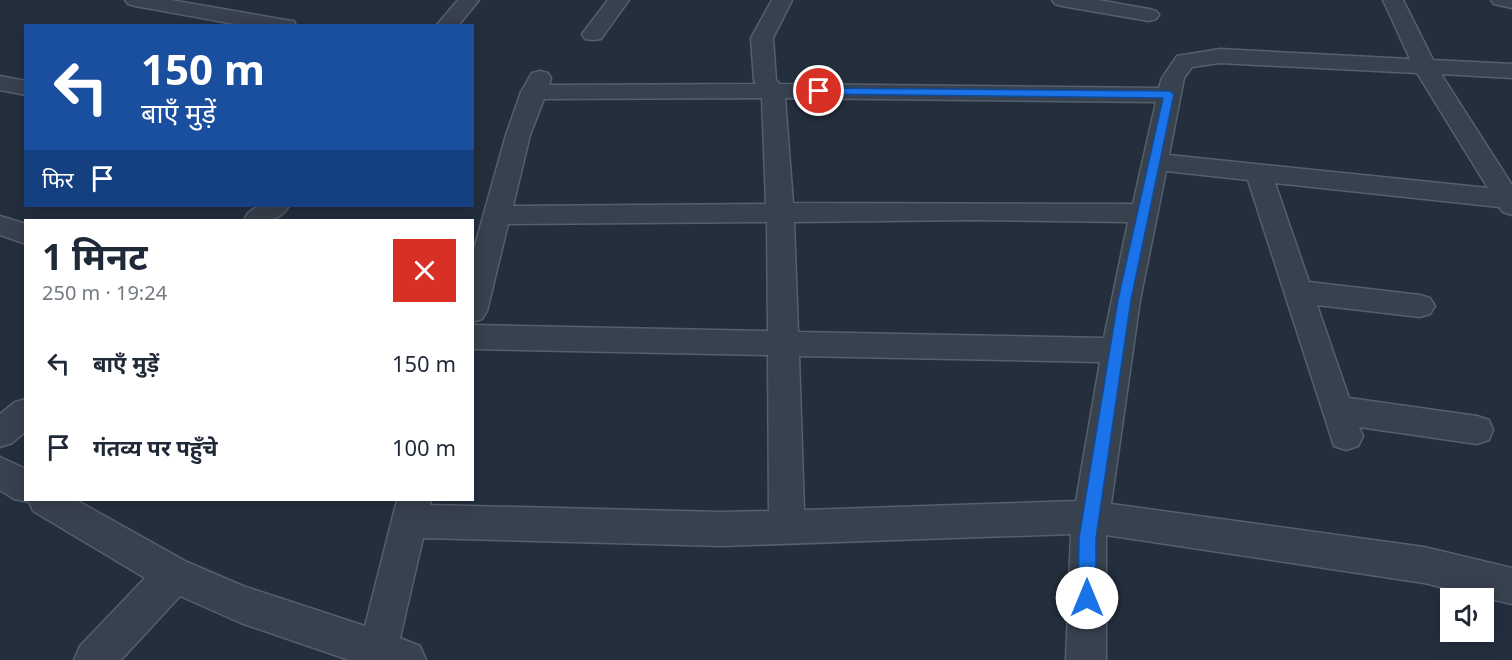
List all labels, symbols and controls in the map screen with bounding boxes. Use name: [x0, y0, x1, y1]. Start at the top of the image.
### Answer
text: 150 m: [141, 40, 265, 97]
icon: left: [42, 48, 120, 126]
pin: [793, 65, 844, 116]
icon: arrive: [802, 74, 835, 107]
text: बाएँ मुड़ें: [141, 94, 216, 131]
icon: arrive: [86, 162, 119, 195]
text: फिर: [42, 164, 74, 194]
text: 1 मिनट: [42, 232, 148, 281]
button: close: [393, 239, 456, 302]
text: 250 m · 19:24: [42, 279, 167, 306]
icon: left: [42, 347, 75, 380]
text: बाएँ मुड़ें: [93, 348, 159, 378]
text: 150 m: [392, 348, 456, 378]
icon: arrive: [42, 431, 75, 464]
text: गंतव्य पर पहुँचे: [93, 432, 218, 462]
text: 100 m: [392, 432, 456, 462]
position arrow: [1055, 566, 1119, 630]
map controls: [1440, 588, 1494, 642]
button: sound: [1440, 588, 1494, 642]

